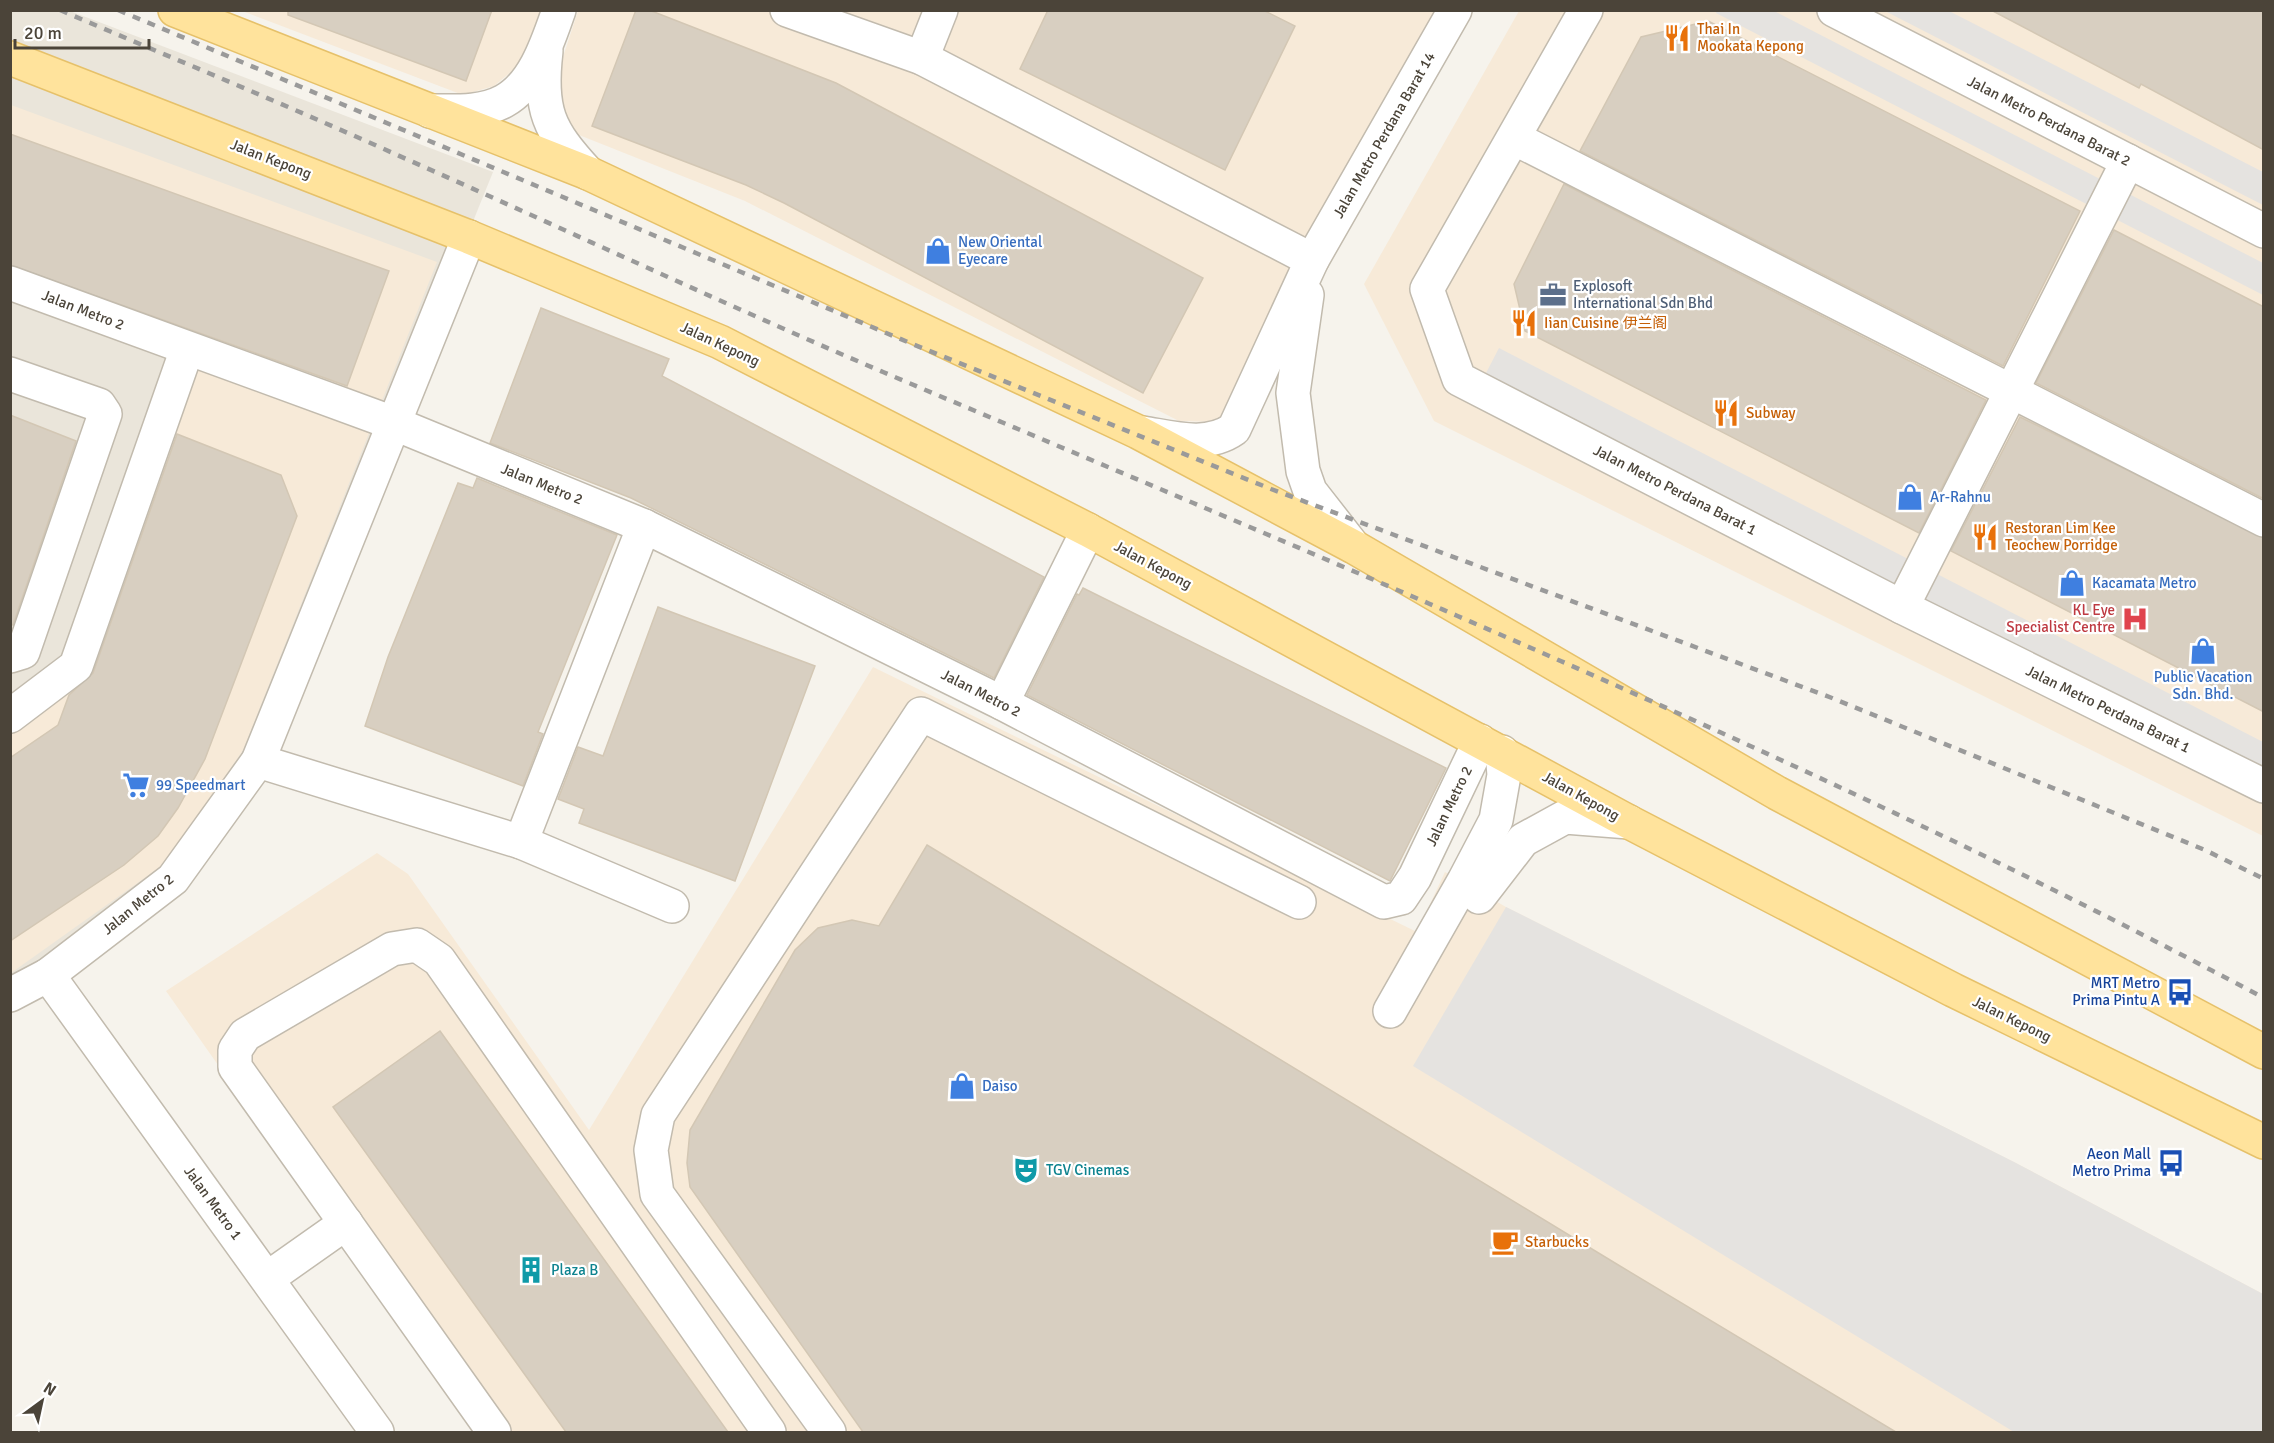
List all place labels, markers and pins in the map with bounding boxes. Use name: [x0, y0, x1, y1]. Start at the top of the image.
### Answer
place label: Thai In Mookata Kepong: [1697, 20, 1804, 55]
restaurant icon: Thai In Mookata Kepong: [1662, 23, 1692, 53]
place label: New Oriental Eyecare: [958, 233, 1042, 268]
shop icon: New Oriental Eyecare: [923, 236, 953, 266]
place label: Explosoft International Sdn Bhd: [1573, 277, 1713, 312]
office icon: Explosoft International Sdn Bhd: [1538, 280, 1568, 310]
restaurant icon: Iian Cuisine 伊兰阁: [1509, 308, 1539, 338]
place label: Iian Cuisine 伊兰阁: [1544, 314, 1667, 332]
restaurant icon: Subway: [1711, 398, 1741, 428]
place label: Subway: [1746, 404, 1796, 422]
shop icon: Ar-Rahnu: [1895, 482, 1925, 512]
place label: Ar-Rahnu: [1930, 488, 1991, 506]
place label: Restoran Lim Kee Teochew Porridge: [2005, 519, 2118, 554]
restaurant icon: Restoran Lim Kee Teochew Porridge: [1970, 522, 2000, 552]
shop icon: Kacamata Metro: [2057, 568, 2087, 598]
place label: Kacamata Metro: [2092, 574, 2197, 592]
place label: KL Eye Specialist Centre: [2006, 601, 2115, 636]
hospital icon: KL Eye Specialist Centre: [2120, 604, 2150, 634]
shop icon: Public Vacation Sdn. Bhd.: [2188, 636, 2218, 666]
place label: Public Vacation Sdn. Bhd.: [2154, 668, 2252, 703]
supermarket icon: 99 Speedmart: [121, 770, 151, 800]
place label: 99 Speedmart: [156, 776, 245, 794]
place label: MRT Metro Prima Pintu A: [2072, 974, 2160, 1009]
bus stop icon: MRT Metro Prima Pintu A: [2165, 977, 2195, 1007]
shop icon: Daiso: [947, 1071, 977, 1101]
place label: Daiso: [982, 1077, 1018, 1095]
place label: Aeon Mall Metro Prima: [2072, 1145, 2151, 1180]
bus stop icon: Aeon Mall Metro Prima: [2156, 1148, 2186, 1178]
theatre icon: TGV Cinemas: [1011, 1155, 1041, 1185]
place label: TGV Cinemas: [1046, 1161, 1130, 1179]
cafe icon: Starbucks: [1490, 1227, 1520, 1257]
place label: Starbucks: [1525, 1233, 1589, 1251]
building icon: Plaza B: [516, 1255, 546, 1285]
place label: Plaza B: [551, 1261, 598, 1279]

